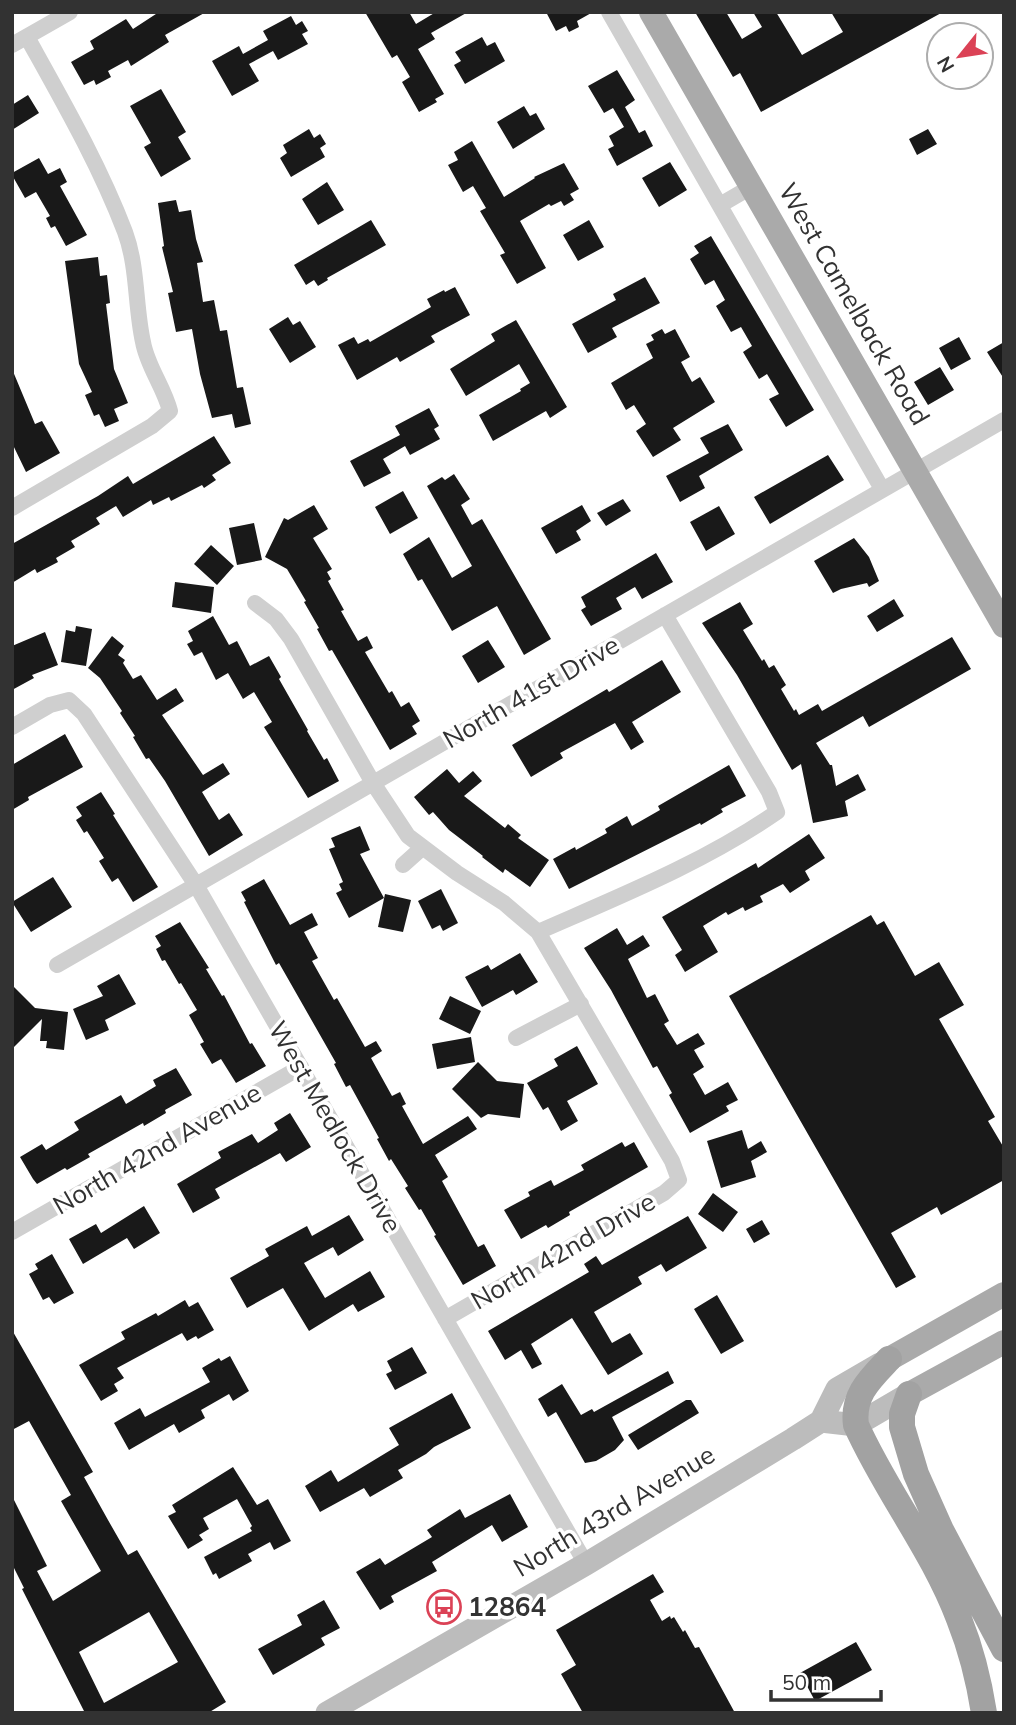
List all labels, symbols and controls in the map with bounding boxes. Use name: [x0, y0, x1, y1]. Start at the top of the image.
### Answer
north arrow: [925, 21, 995, 91]
text: N: [931, 52, 959, 77]
street label: West Camelback Road: [772, 177, 937, 431]
street label: North 41st Drive: [437, 628, 625, 755]
street label: West Medlock Drive: [261, 1015, 410, 1239]
street label: North 42nd Avenue: [47, 1076, 267, 1222]
street label: North 42nd Drive: [465, 1184, 661, 1317]
street label: North 43rd Avenue: [507, 1437, 720, 1584]
bus stop icon: 12864: [425, 1588, 463, 1626]
place label: 12864: [468, 1590, 546, 1623]
scale bar: [771, 1658, 881, 1702]
text: 50 m: [782, 1669, 831, 1695]

